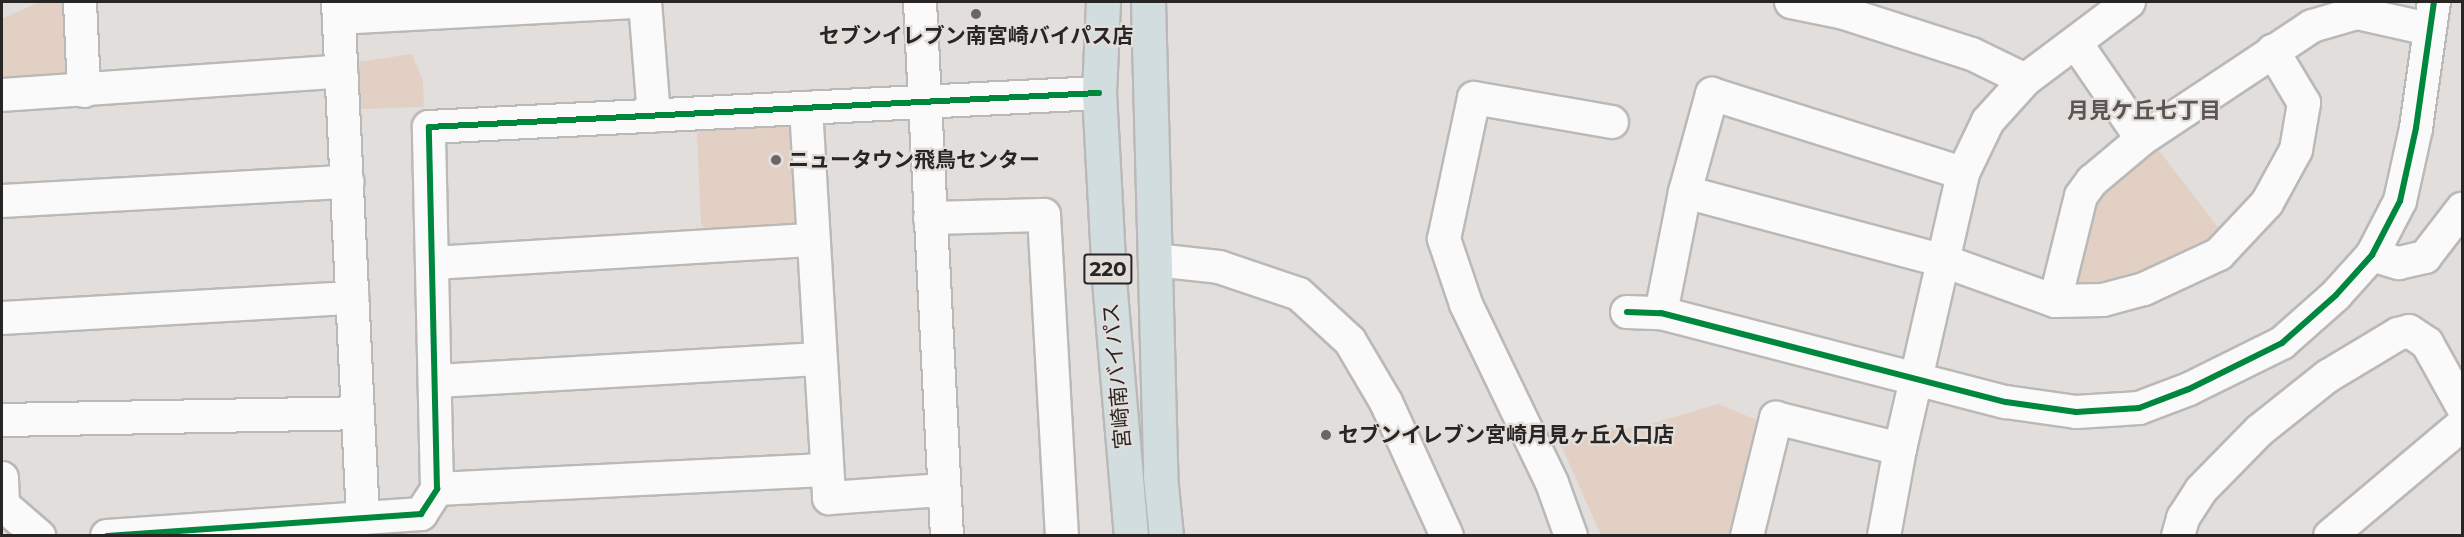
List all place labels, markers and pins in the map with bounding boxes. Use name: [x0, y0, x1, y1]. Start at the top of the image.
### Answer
marker: セブンイレブン南宮崎バイパス店: [969, 7, 983, 21]
place label: セブンイレブン南宮崎バイパス店: [819, 23, 1133, 49]
place label: ニュータウン飛鳥センター: [788, 147, 1040, 173]
marker: ニュータウン飛鳥センター: [769, 153, 783, 167]
place label: セブンイレブン宮崎月見ヶ丘入口店: [1338, 422, 1674, 448]
marker: セブンイレブン宮崎月見ヶ丘入口店: [1319, 428, 1333, 442]

